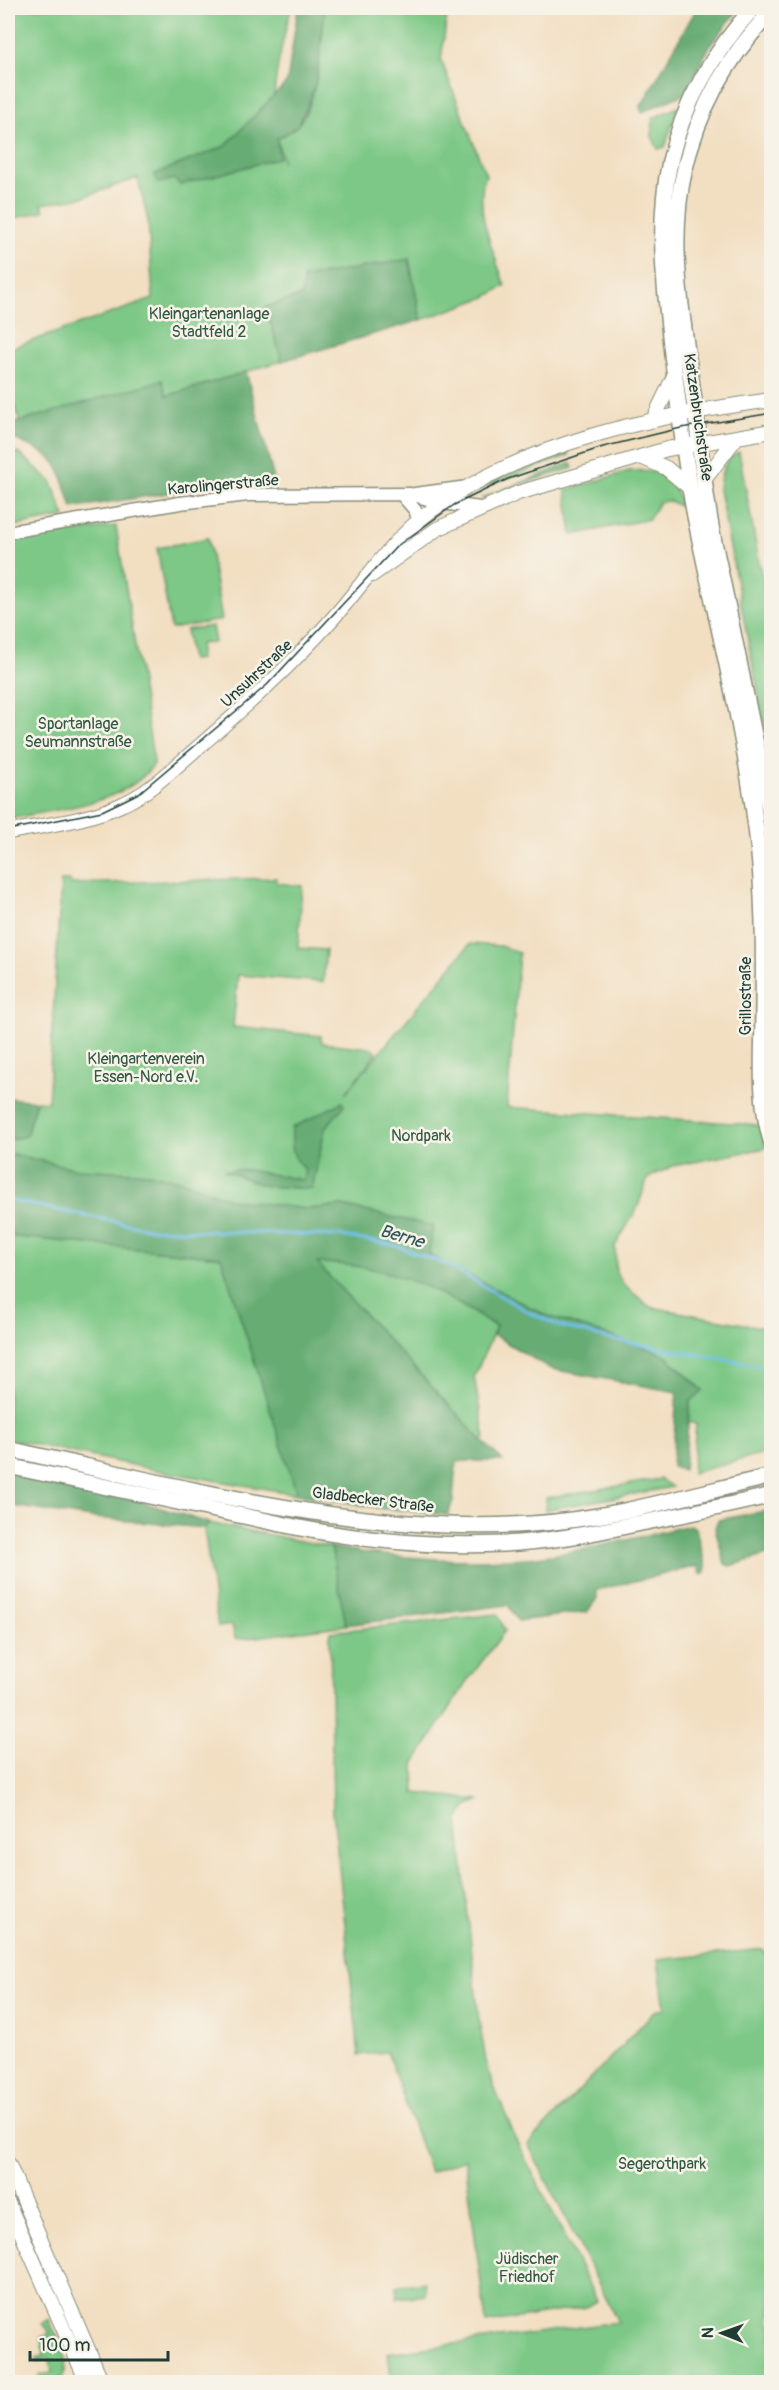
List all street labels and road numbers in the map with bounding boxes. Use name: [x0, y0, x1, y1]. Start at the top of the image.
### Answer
street label: Katzenbruchstraße: [679, 352, 717, 482]
street label: Karolingerstraße: [167, 470, 280, 500]
street label: Unsuhrstraße: [217, 635, 297, 712]
street label: Grillostraße: [736, 957, 756, 1035]
street label: Gladbecker Straße: [311, 1483, 435, 1517]

